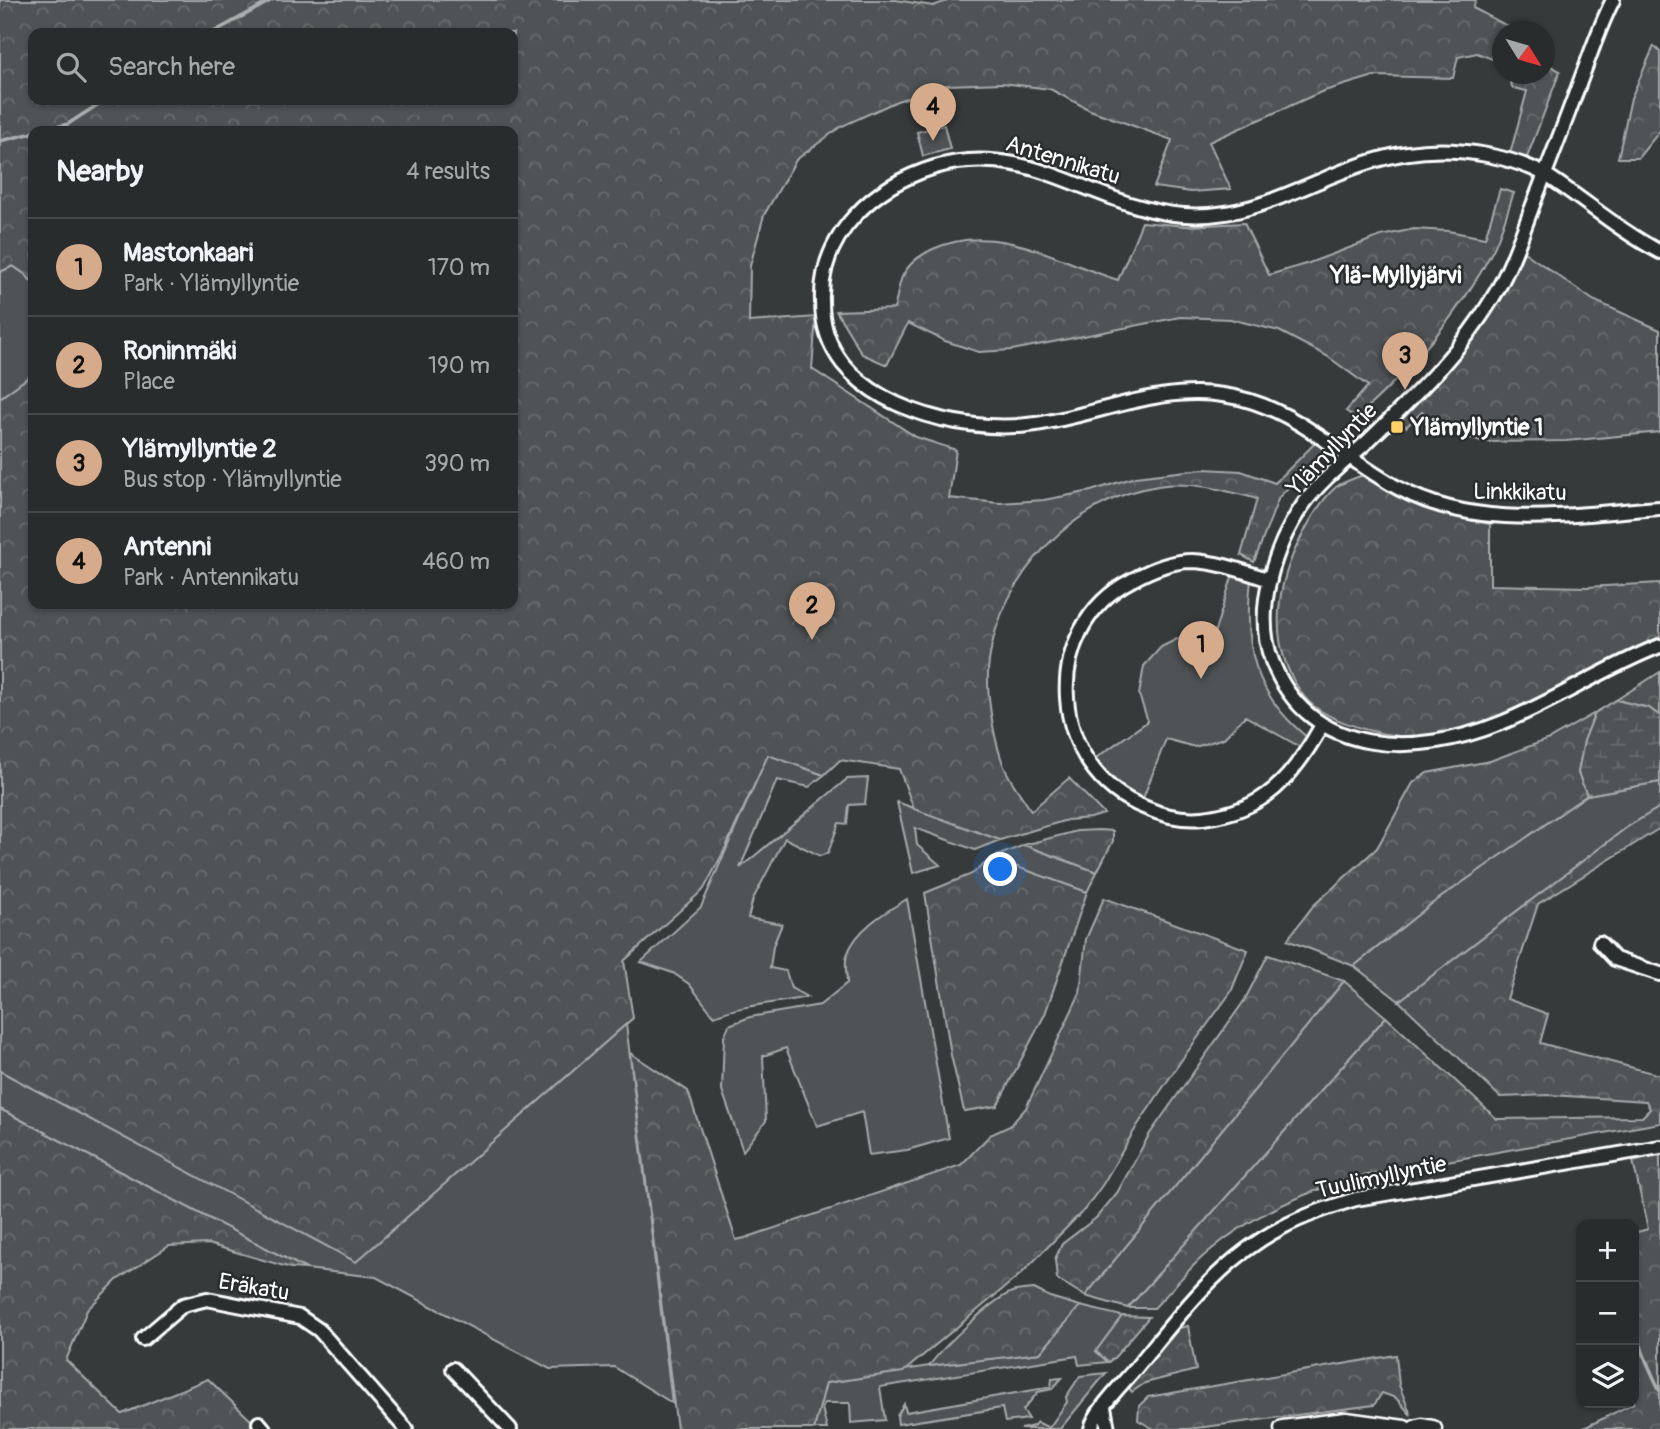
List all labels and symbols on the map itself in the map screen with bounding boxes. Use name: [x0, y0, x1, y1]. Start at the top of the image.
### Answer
north arrow: [1492, 21, 1555, 84]
pin: 4: [910, 83, 956, 141]
street label: Antennikatu: [1002, 129, 1124, 191]
district label: Ylä-Myllyjärvi: [1329, 261, 1462, 290]
pin: 3: [1382, 332, 1428, 390]
street label: Ylämyllyntie: [1280, 396, 1384, 502]
place label: Ylämyllyntie 1: [1410, 413, 1543, 442]
marker: Ylämyllyntie 1: [1389, 419, 1405, 435]
street label: Linkkikatu: [1473, 477, 1567, 507]
pin: 2: [789, 582, 835, 640]
pin: 1: [1178, 621, 1224, 679]
your location: [983, 852, 1017, 886]
street label: Tuulimyllyntie: [1313, 1149, 1450, 1205]
street label: Eräkatu: [216, 1267, 292, 1307]

